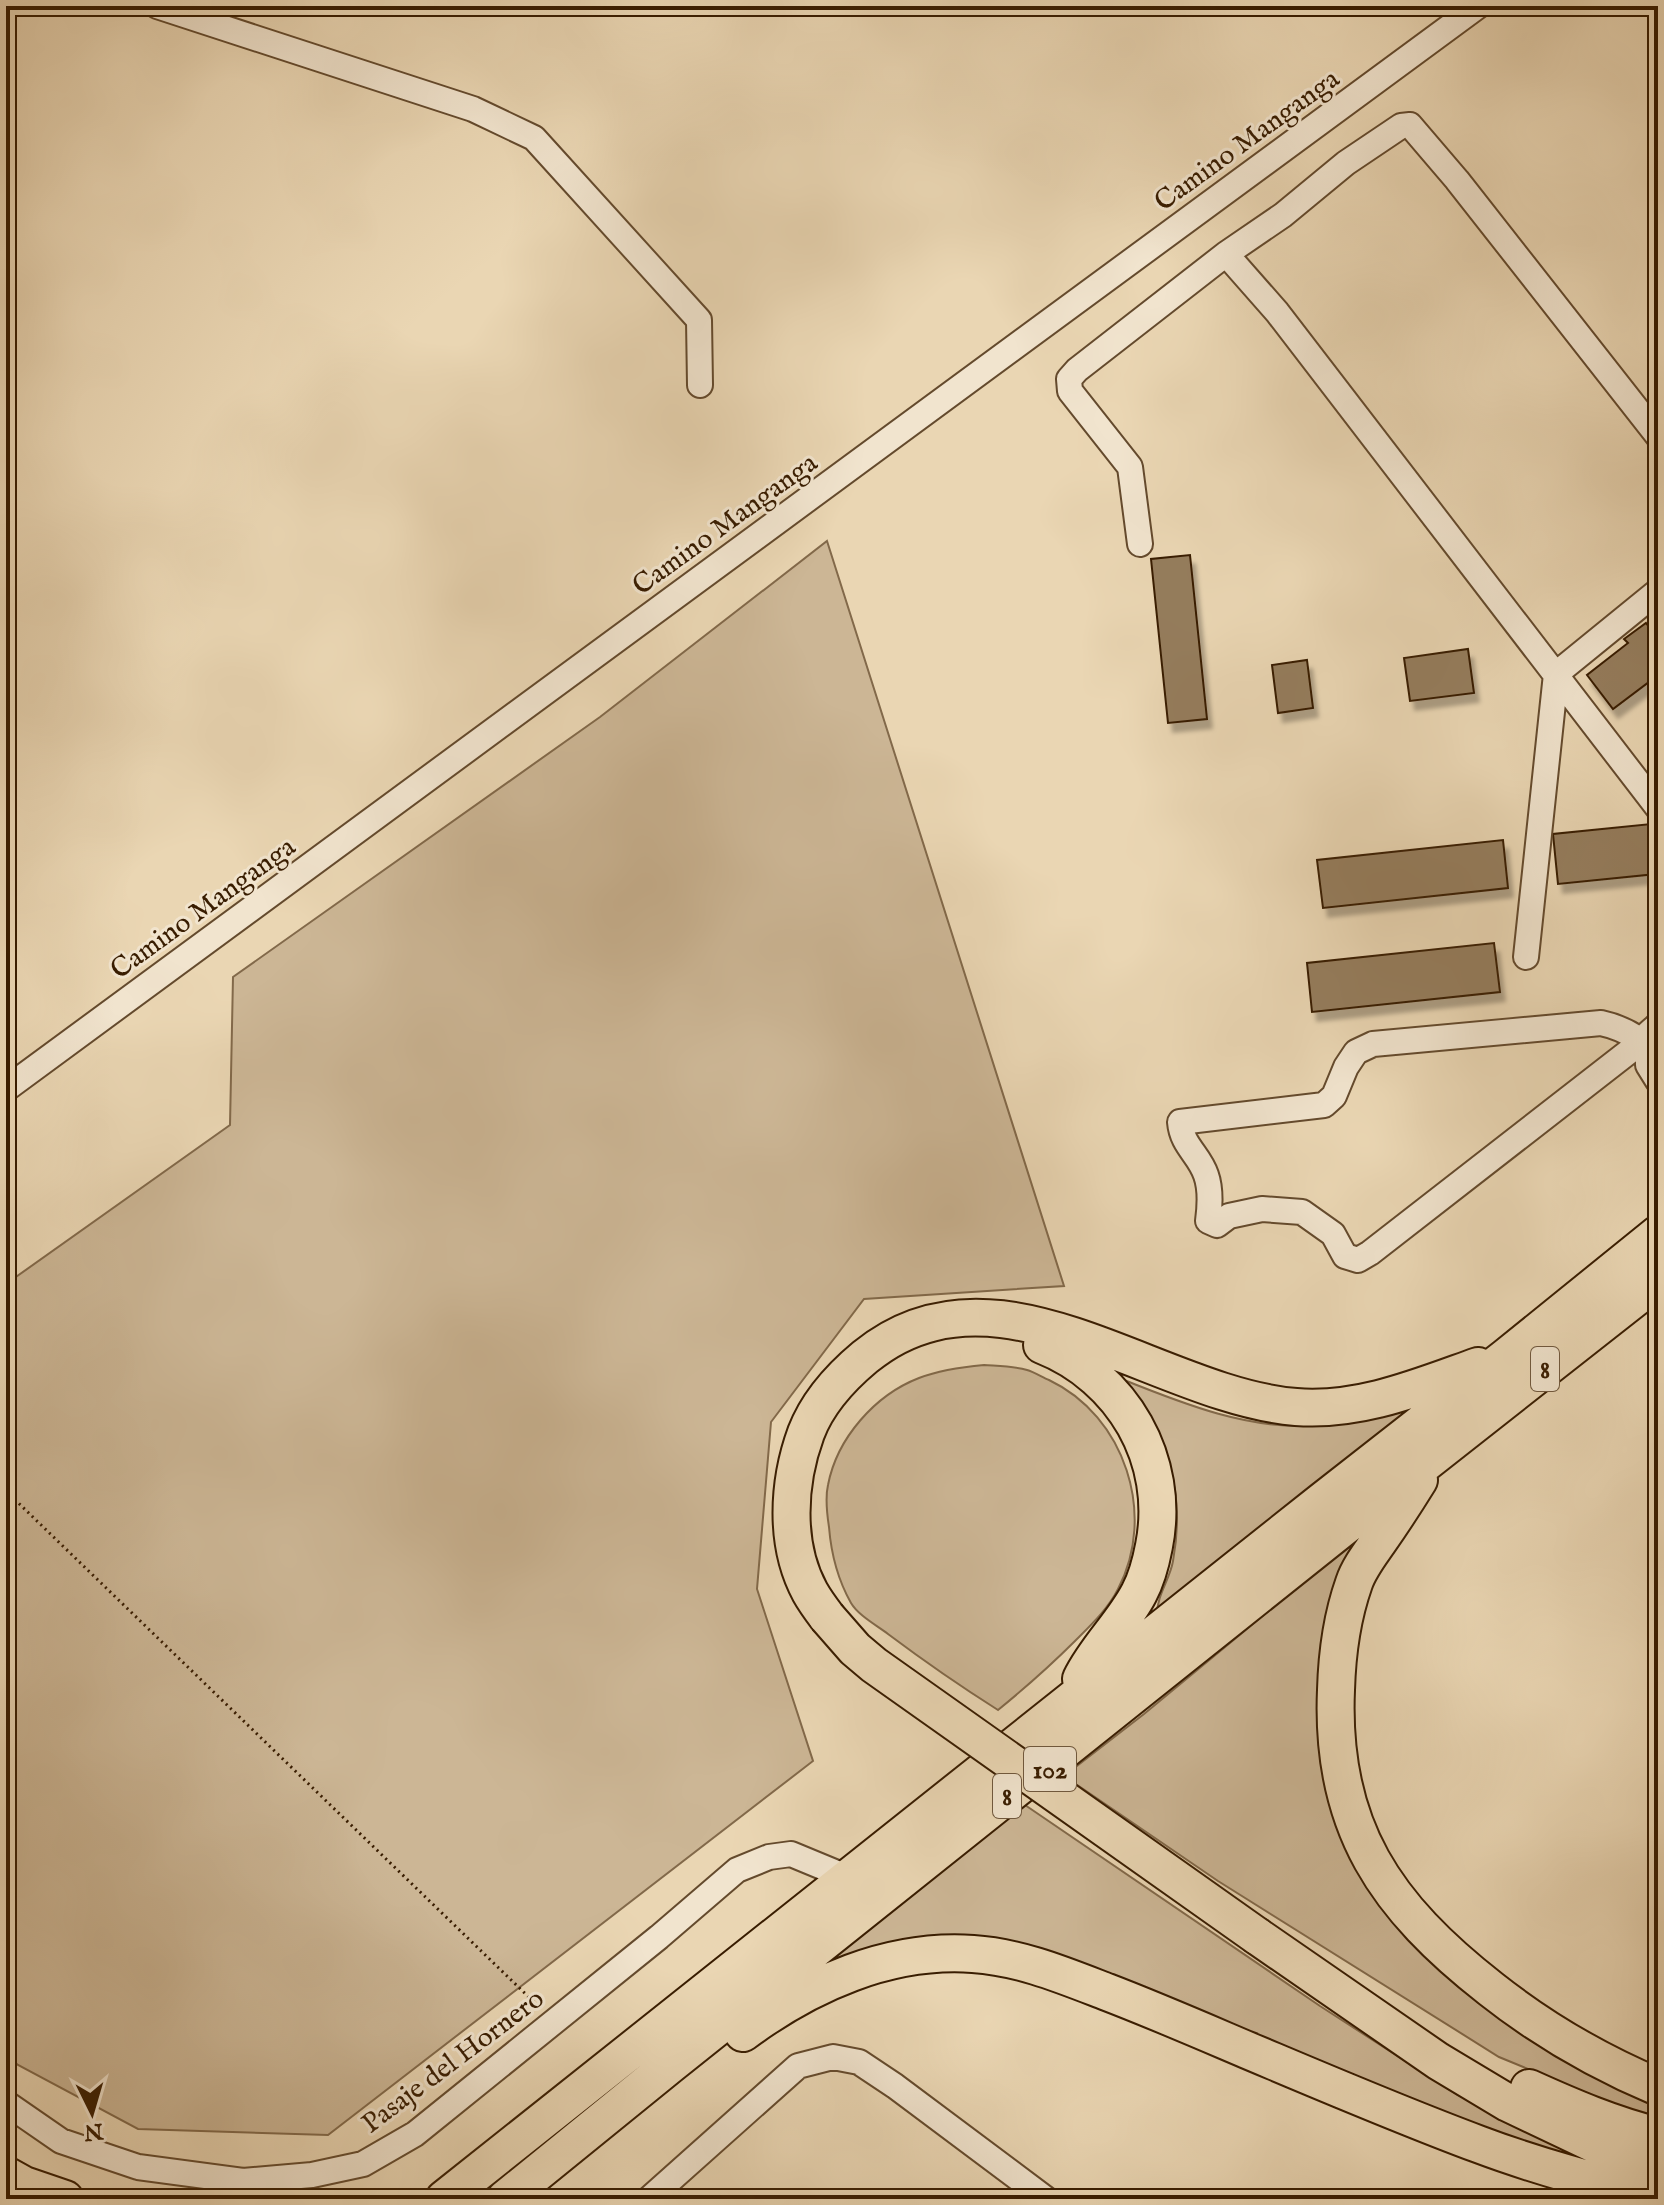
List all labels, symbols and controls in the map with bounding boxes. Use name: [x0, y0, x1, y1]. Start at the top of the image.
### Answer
street label: Camino Manganga: [1148, 62, 1348, 220]
street label: Camino Manganga: [626, 446, 826, 604]
street label: Camino Manganga: [104, 830, 304, 988]
road number: 8: [1531, 1347, 1559, 1391]
road number: 102: [1024, 1747, 1076, 1791]
road number: 8: [993, 1774, 1021, 1818]
street label: Pasaje del Hornero: [355, 1982, 552, 2142]
north arrow: [52, 2073, 132, 2153]
text: N: [83, 2116, 105, 2146]

